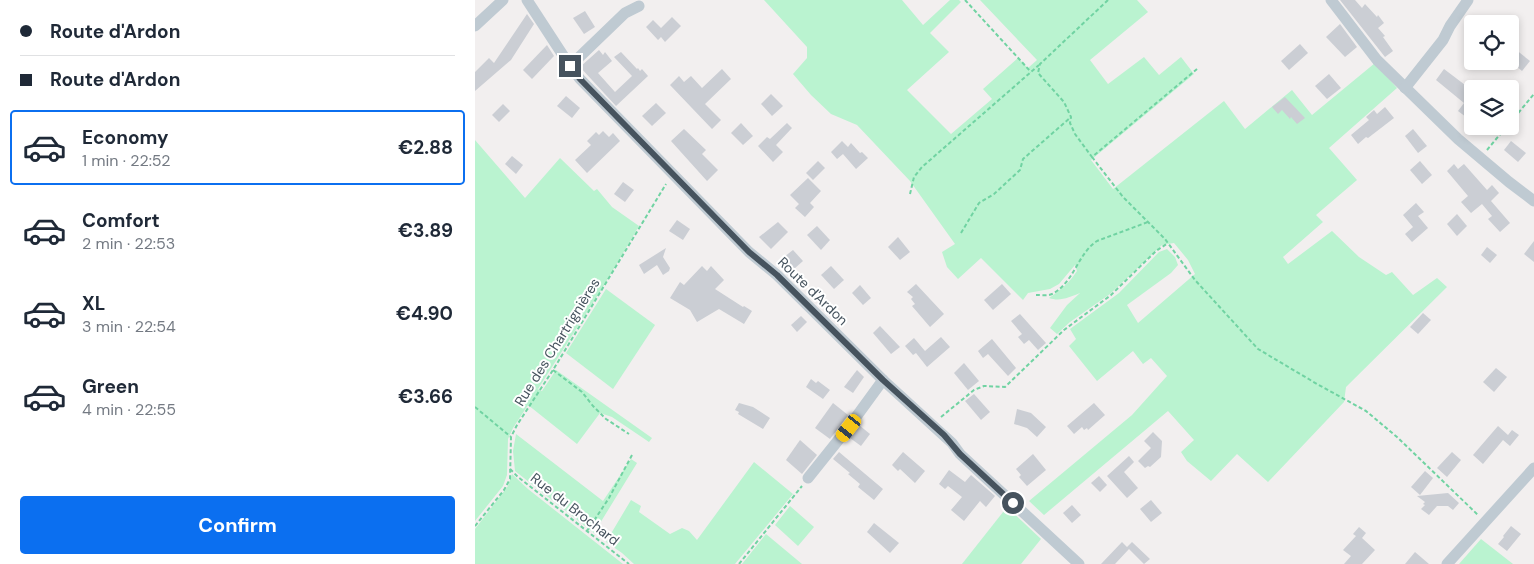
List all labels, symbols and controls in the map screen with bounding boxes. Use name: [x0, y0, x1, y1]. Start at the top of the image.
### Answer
map controls: [1464, 15, 1519, 135]
button: locate: [1464, 15, 1519, 70]
text: Route d'Ardon: [50, 19, 180, 44]
route end: [559, 55, 581, 77]
text: Route d'Ardon: [50, 67, 180, 92]
button: layers: [1464, 80, 1519, 135]
icon: car: [22, 125, 67, 170]
text: Economy: [82, 125, 169, 150]
text: €2.88: [398, 135, 453, 160]
text: 1 min · 22:52: [82, 150, 171, 171]
icon: car: [22, 208, 67, 253]
text: Comfort: [82, 208, 160, 233]
text: €3.89: [398, 218, 453, 243]
text: 2 min · 22:53: [82, 233, 175, 254]
street label: Route d'Ardon: [774, 253, 852, 329]
street label: Rue des Chartrignières: [510, 275, 604, 409]
icon: car: [22, 291, 67, 336]
text: XL: [82, 291, 105, 316]
text: €4.90: [396, 301, 453, 326]
text: 3 min · 22:54: [82, 316, 176, 337]
icon: car: [22, 374, 67, 419]
text: Green: [82, 374, 139, 399]
text: €3.66: [398, 384, 453, 409]
text: 4 min · 22:55: [82, 399, 176, 420]
car: [833, 412, 864, 444]
street label: Rue du Brochard: [527, 469, 623, 549]
route start: [1002, 492, 1024, 514]
button: Confirm: [20, 496, 455, 554]

